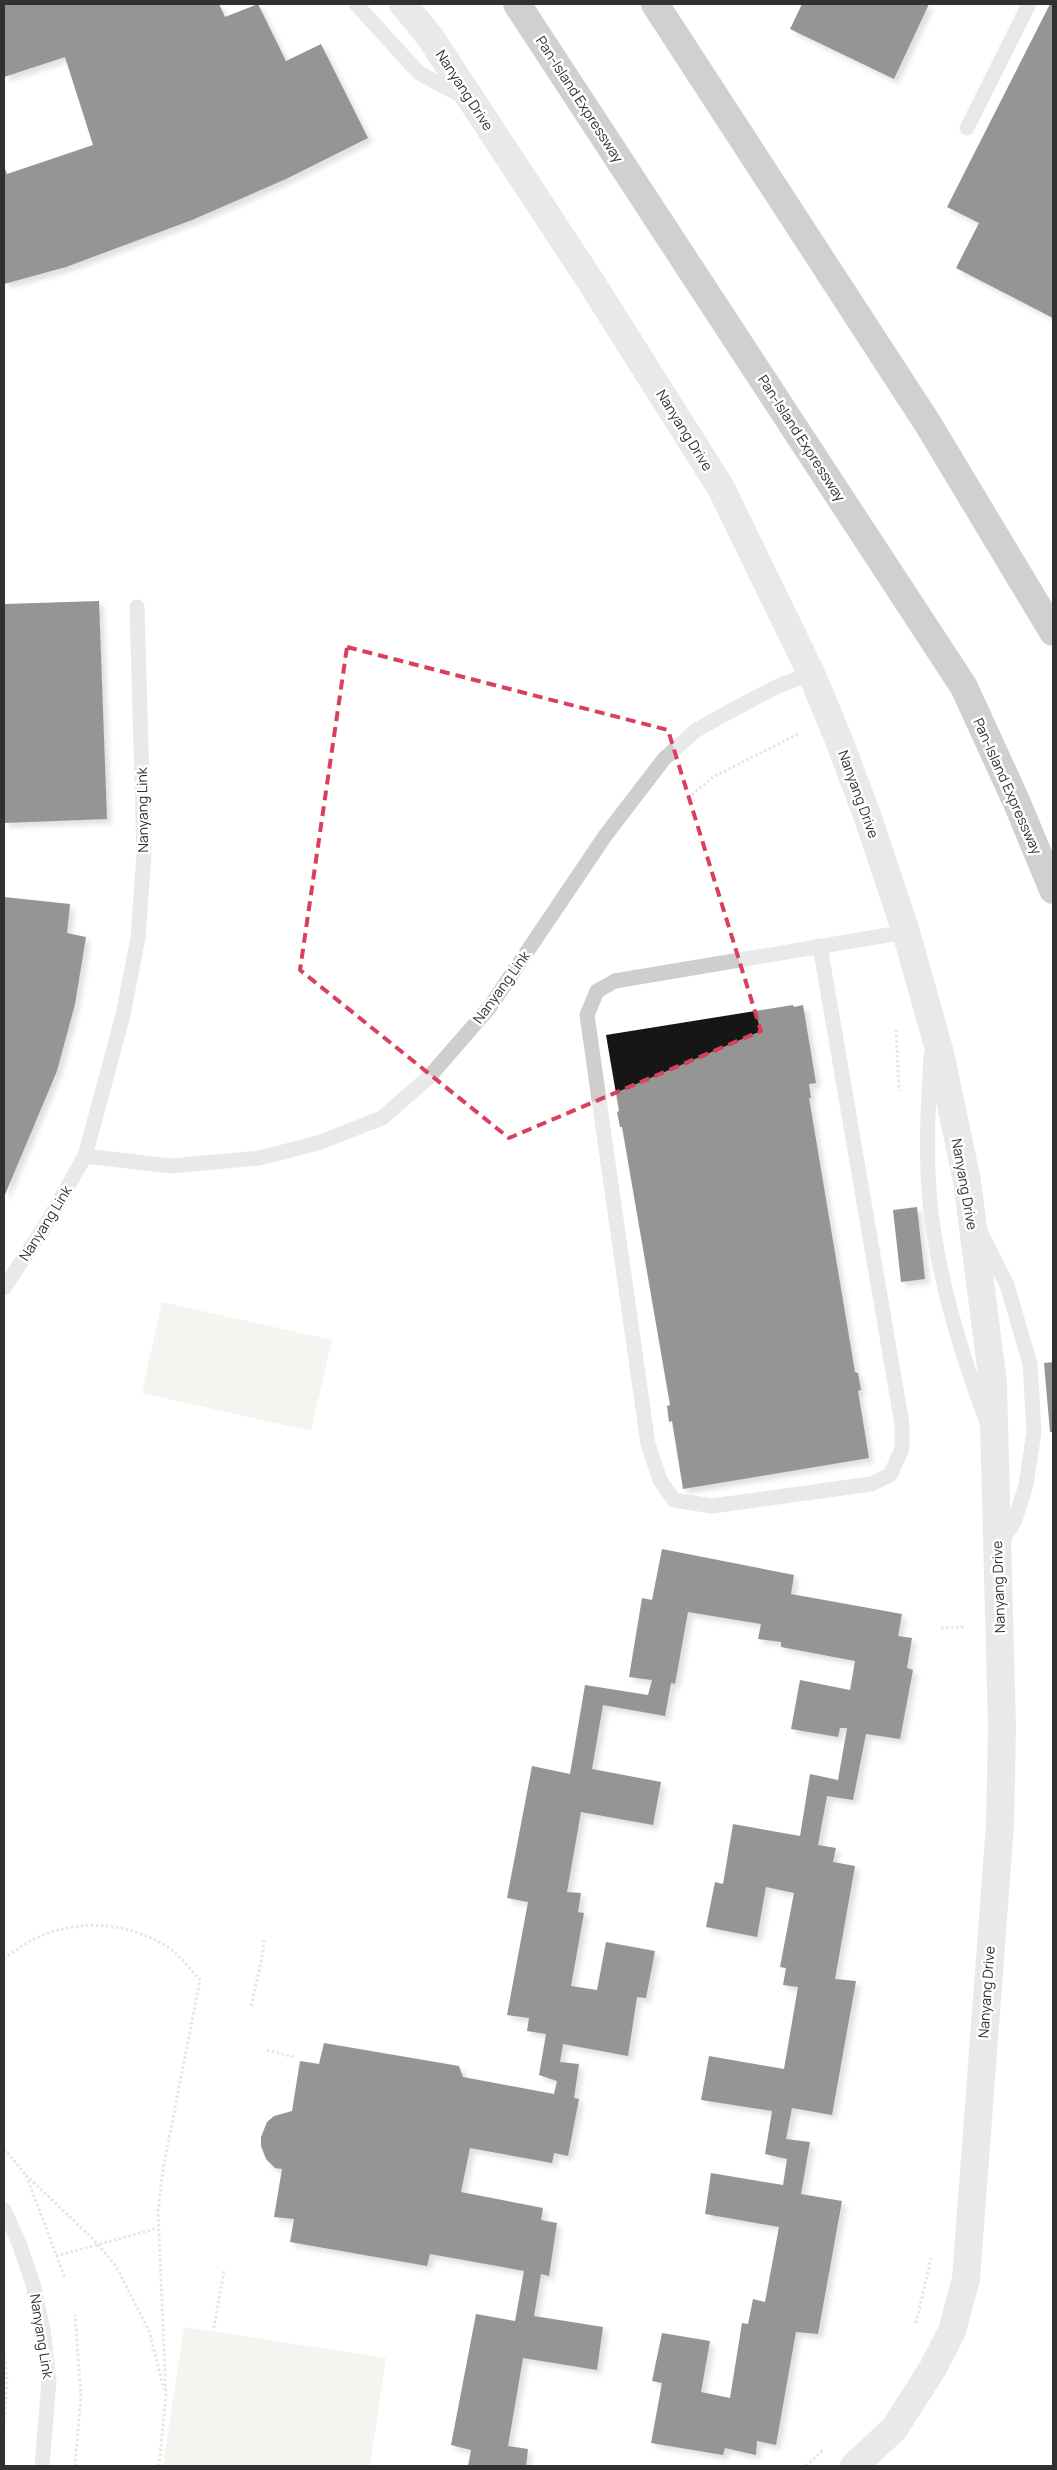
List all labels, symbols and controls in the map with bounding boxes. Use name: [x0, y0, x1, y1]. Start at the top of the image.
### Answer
street label: Pan-Island Expressway: [532, 32, 628, 166]
street label: Nanyang Drive: [432, 46, 498, 134]
street label: Pan-Island Expressway: [754, 371, 850, 505]
street label: Nanyang Drive: [652, 386, 718, 474]
street label: Pan-Island Expressway: [969, 715, 1047, 858]
street label: Nanyang Drive: [834, 747, 884, 841]
street label: Nanyang Link: [132, 766, 152, 853]
street label: Nanyang Link: [468, 946, 534, 1027]
street label: Nanyang Drive: [948, 1137, 982, 1231]
street label: Nanyang Link: [14, 1181, 76, 1264]
street label: Nanyang Drive: [987, 1540, 1009, 1634]
street label: Nanyang Drive: [973, 1945, 999, 2039]
street label: Nanyang Link: [26, 2292, 58, 2381]

